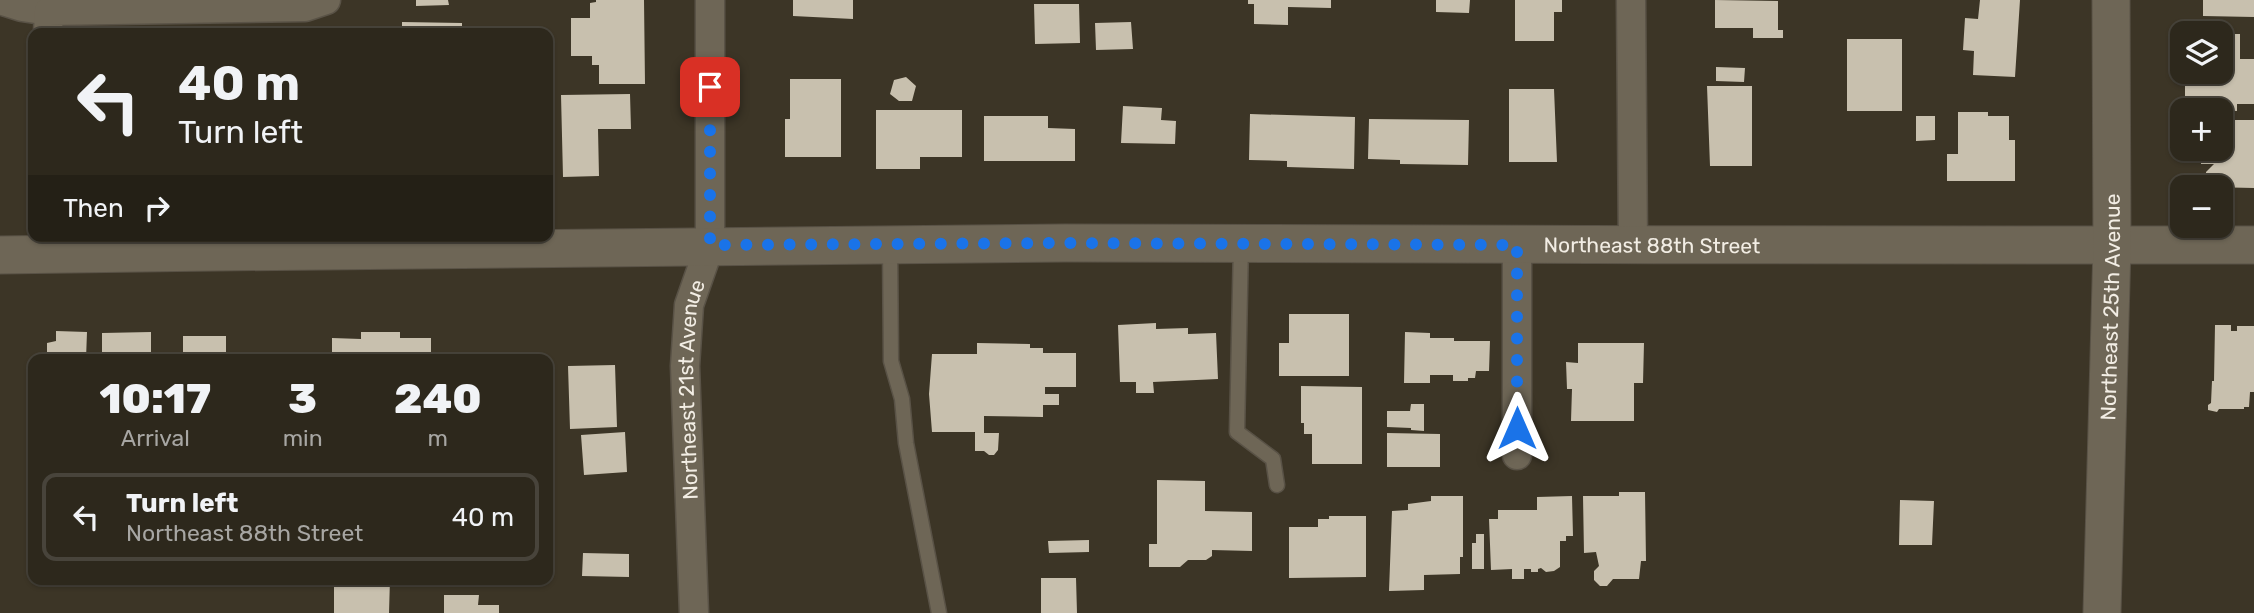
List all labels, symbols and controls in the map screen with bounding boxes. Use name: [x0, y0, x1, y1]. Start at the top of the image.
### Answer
map controls: [2170, 21, 2233, 238]
button: layers: [2170, 21, 2233, 84]
text: 40 m: [178, 54, 300, 112]
icon: left: [63, 56, 154, 147]
pin: [680, 57, 740, 117]
icon: arrive: [691, 68, 729, 106]
button: +: [2170, 98, 2233, 161]
text: Turn left: [178, 113, 303, 151]
button: −: [2170, 175, 2233, 238]
icon: right: [138, 189, 176, 227]
text: Then: [63, 193, 124, 224]
street label: Northeast 25th Avenue: [2095, 194, 2125, 421]
street label: Northeast 88th Street: [1543, 232, 1760, 258]
street label: Northeast 21st Avenue: [672, 276, 710, 500]
text: 10:17: [99, 374, 211, 424]
text: 3: [288, 374, 317, 424]
text: 240: [394, 374, 482, 424]
position arrow: [1480, 391, 1554, 465]
text: Arrival: [121, 424, 190, 452]
text: min: [283, 424, 323, 452]
text: m: [428, 424, 448, 452]
text: Turn left: [126, 488, 238, 519]
icon: left: [67, 498, 105, 536]
text: 40 m: [452, 502, 514, 533]
text: Northeast 88th Street: [126, 519, 363, 547]

